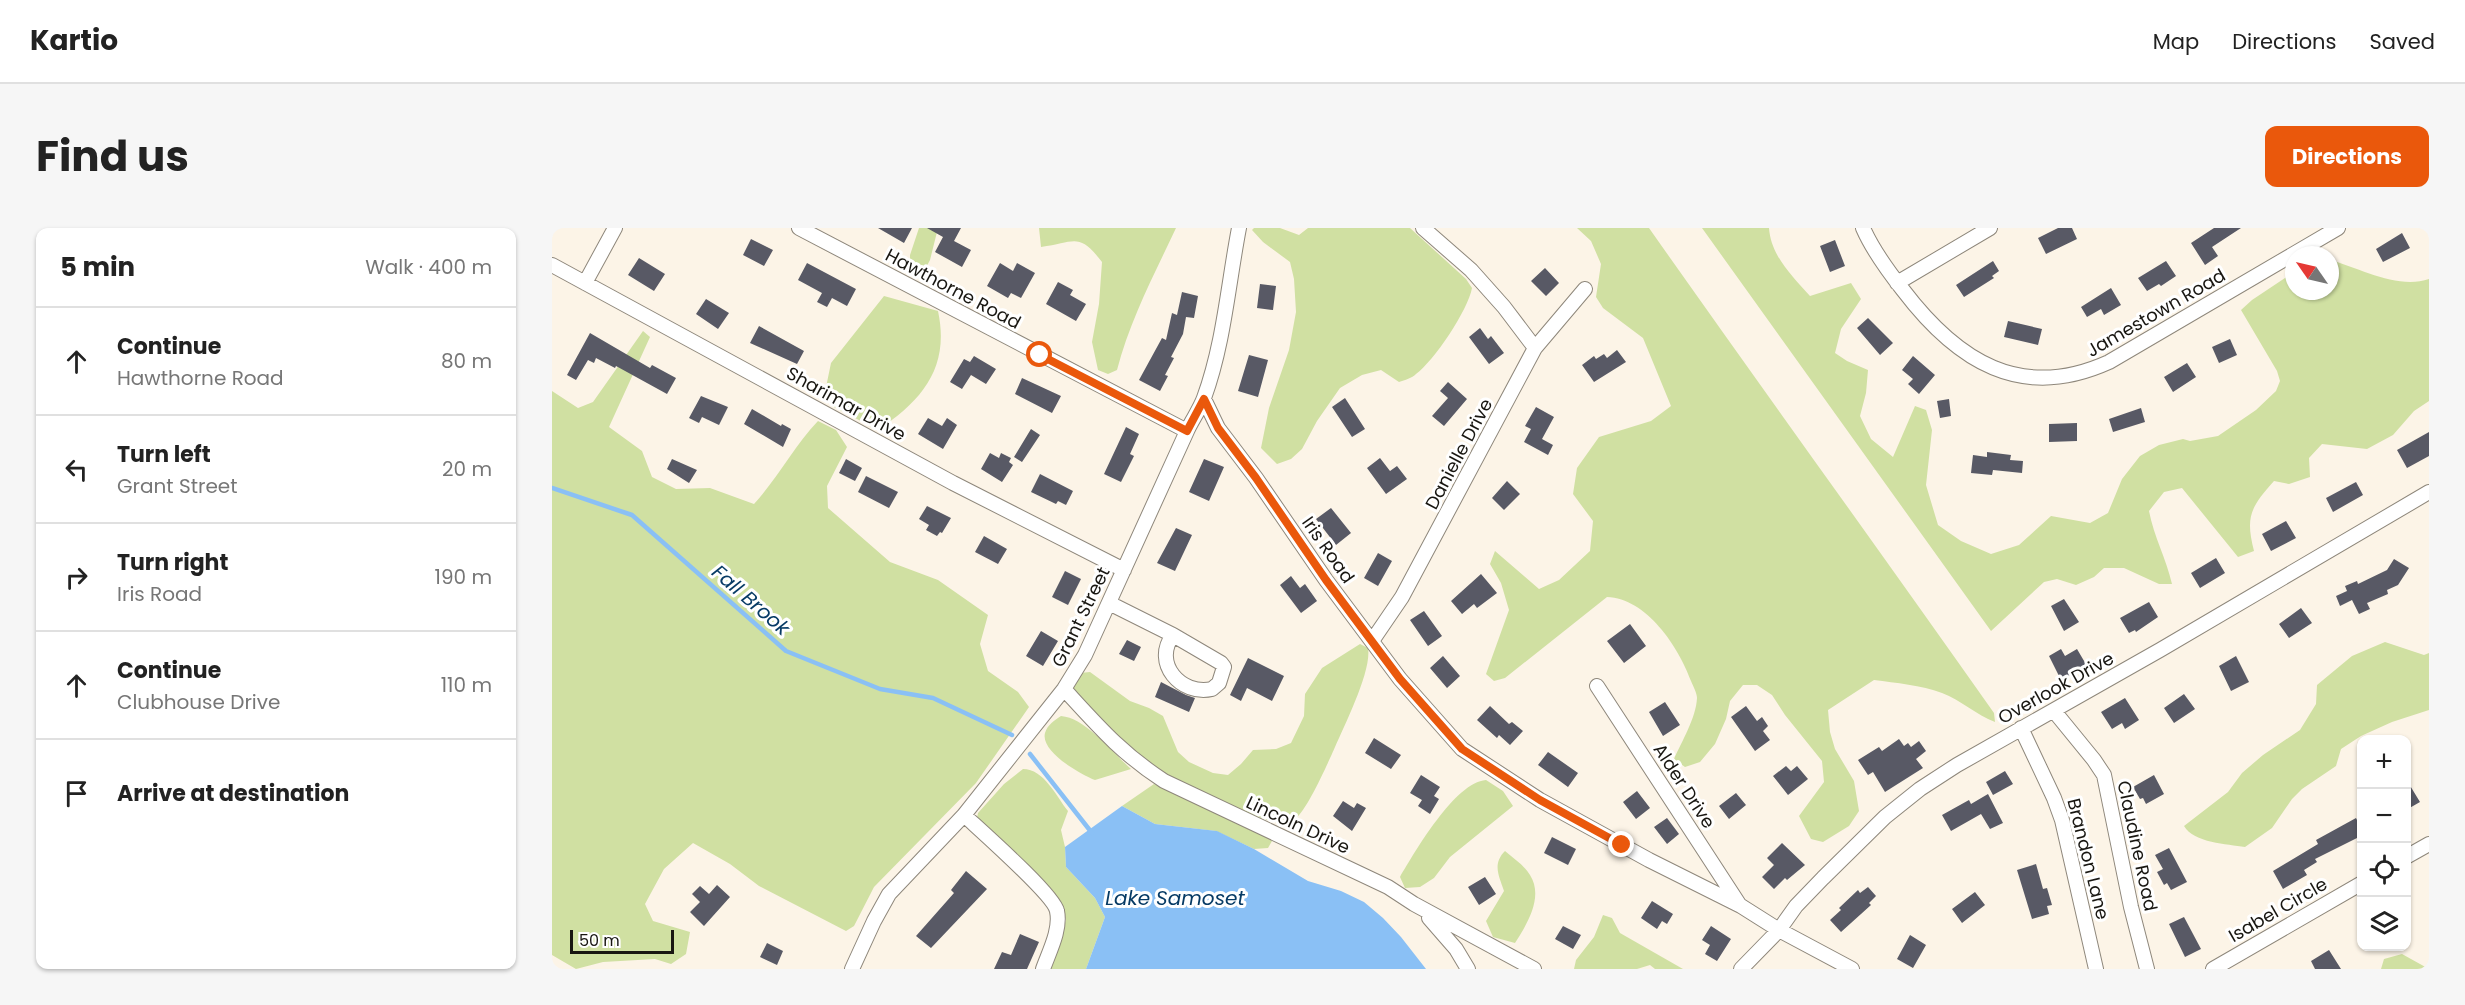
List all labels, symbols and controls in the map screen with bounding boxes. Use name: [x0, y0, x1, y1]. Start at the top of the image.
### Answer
text: Kartio: [30, 21, 118, 60]
text: Map: [2153, 27, 2199, 56]
text: Directions: [2232, 27, 2336, 56]
text: Saved: [2369, 27, 2435, 56]
button: Directions: [2265, 126, 2429, 187]
text: Find us: [36, 127, 189, 186]
street label: Hawthorne Road: [881, 242, 1025, 335]
north arrow: [2285, 246, 2339, 300]
text: 5 min: [60, 249, 135, 285]
text: Walk · 400 m: [365, 253, 492, 281]
street label: Jamestown Road: [2082, 263, 2230, 363]
text: Continue: [117, 331, 221, 362]
route start: [1026, 341, 1052, 367]
icon: ahead: [60, 345, 93, 378]
text: 80 m: [441, 347, 492, 375]
street label: Sharimar Drive: [782, 360, 910, 447]
text: Hawthorne Road: [117, 364, 284, 392]
street label: Danielle Drive: [1419, 394, 1498, 513]
text: Turn left: [117, 439, 211, 470]
icon: left: [60, 453, 93, 486]
text: 20 m: [442, 455, 492, 483]
text: Grant Street: [117, 472, 238, 500]
street label: Iris Road: [1296, 511, 1361, 588]
text: Turn right: [117, 547, 228, 578]
water label: Fall Brook: [706, 558, 797, 643]
icon: right: [60, 561, 93, 594]
text: 190 m: [435, 563, 492, 591]
street label: Grant Street: [1046, 563, 1116, 671]
text: Iris Road: [117, 580, 202, 608]
street label: Overlook Drive: [1993, 645, 2118, 730]
text: Continue: [117, 655, 221, 686]
icon: ahead: [60, 669, 93, 702]
text: 110 m: [441, 671, 492, 699]
text: Clubhouse Drive: [117, 688, 280, 716]
map controls: [2357, 735, 2411, 951]
button: +: [2357, 735, 2411, 789]
street label: Alder Drive: [1648, 738, 1721, 833]
icon: arrive: [60, 777, 93, 810]
text: Arrive at destination: [117, 778, 349, 809]
street label: Claudine Road: [2111, 778, 2164, 913]
button: −: [2357, 789, 2411, 843]
street label: Lincoln Drive: [1242, 790, 1354, 860]
street label: Brandon Lane: [2061, 796, 2116, 922]
route end: [1608, 831, 1634, 857]
button: locate: [2357, 843, 2411, 897]
street label: Isabel Circle: [2224, 871, 2332, 948]
water label: Lake Samoset: [1105, 884, 1245, 912]
button: layers: [2357, 897, 2411, 951]
scale bar: [570, 927, 674, 954]
text: 50 m: [579, 929, 620, 952]

